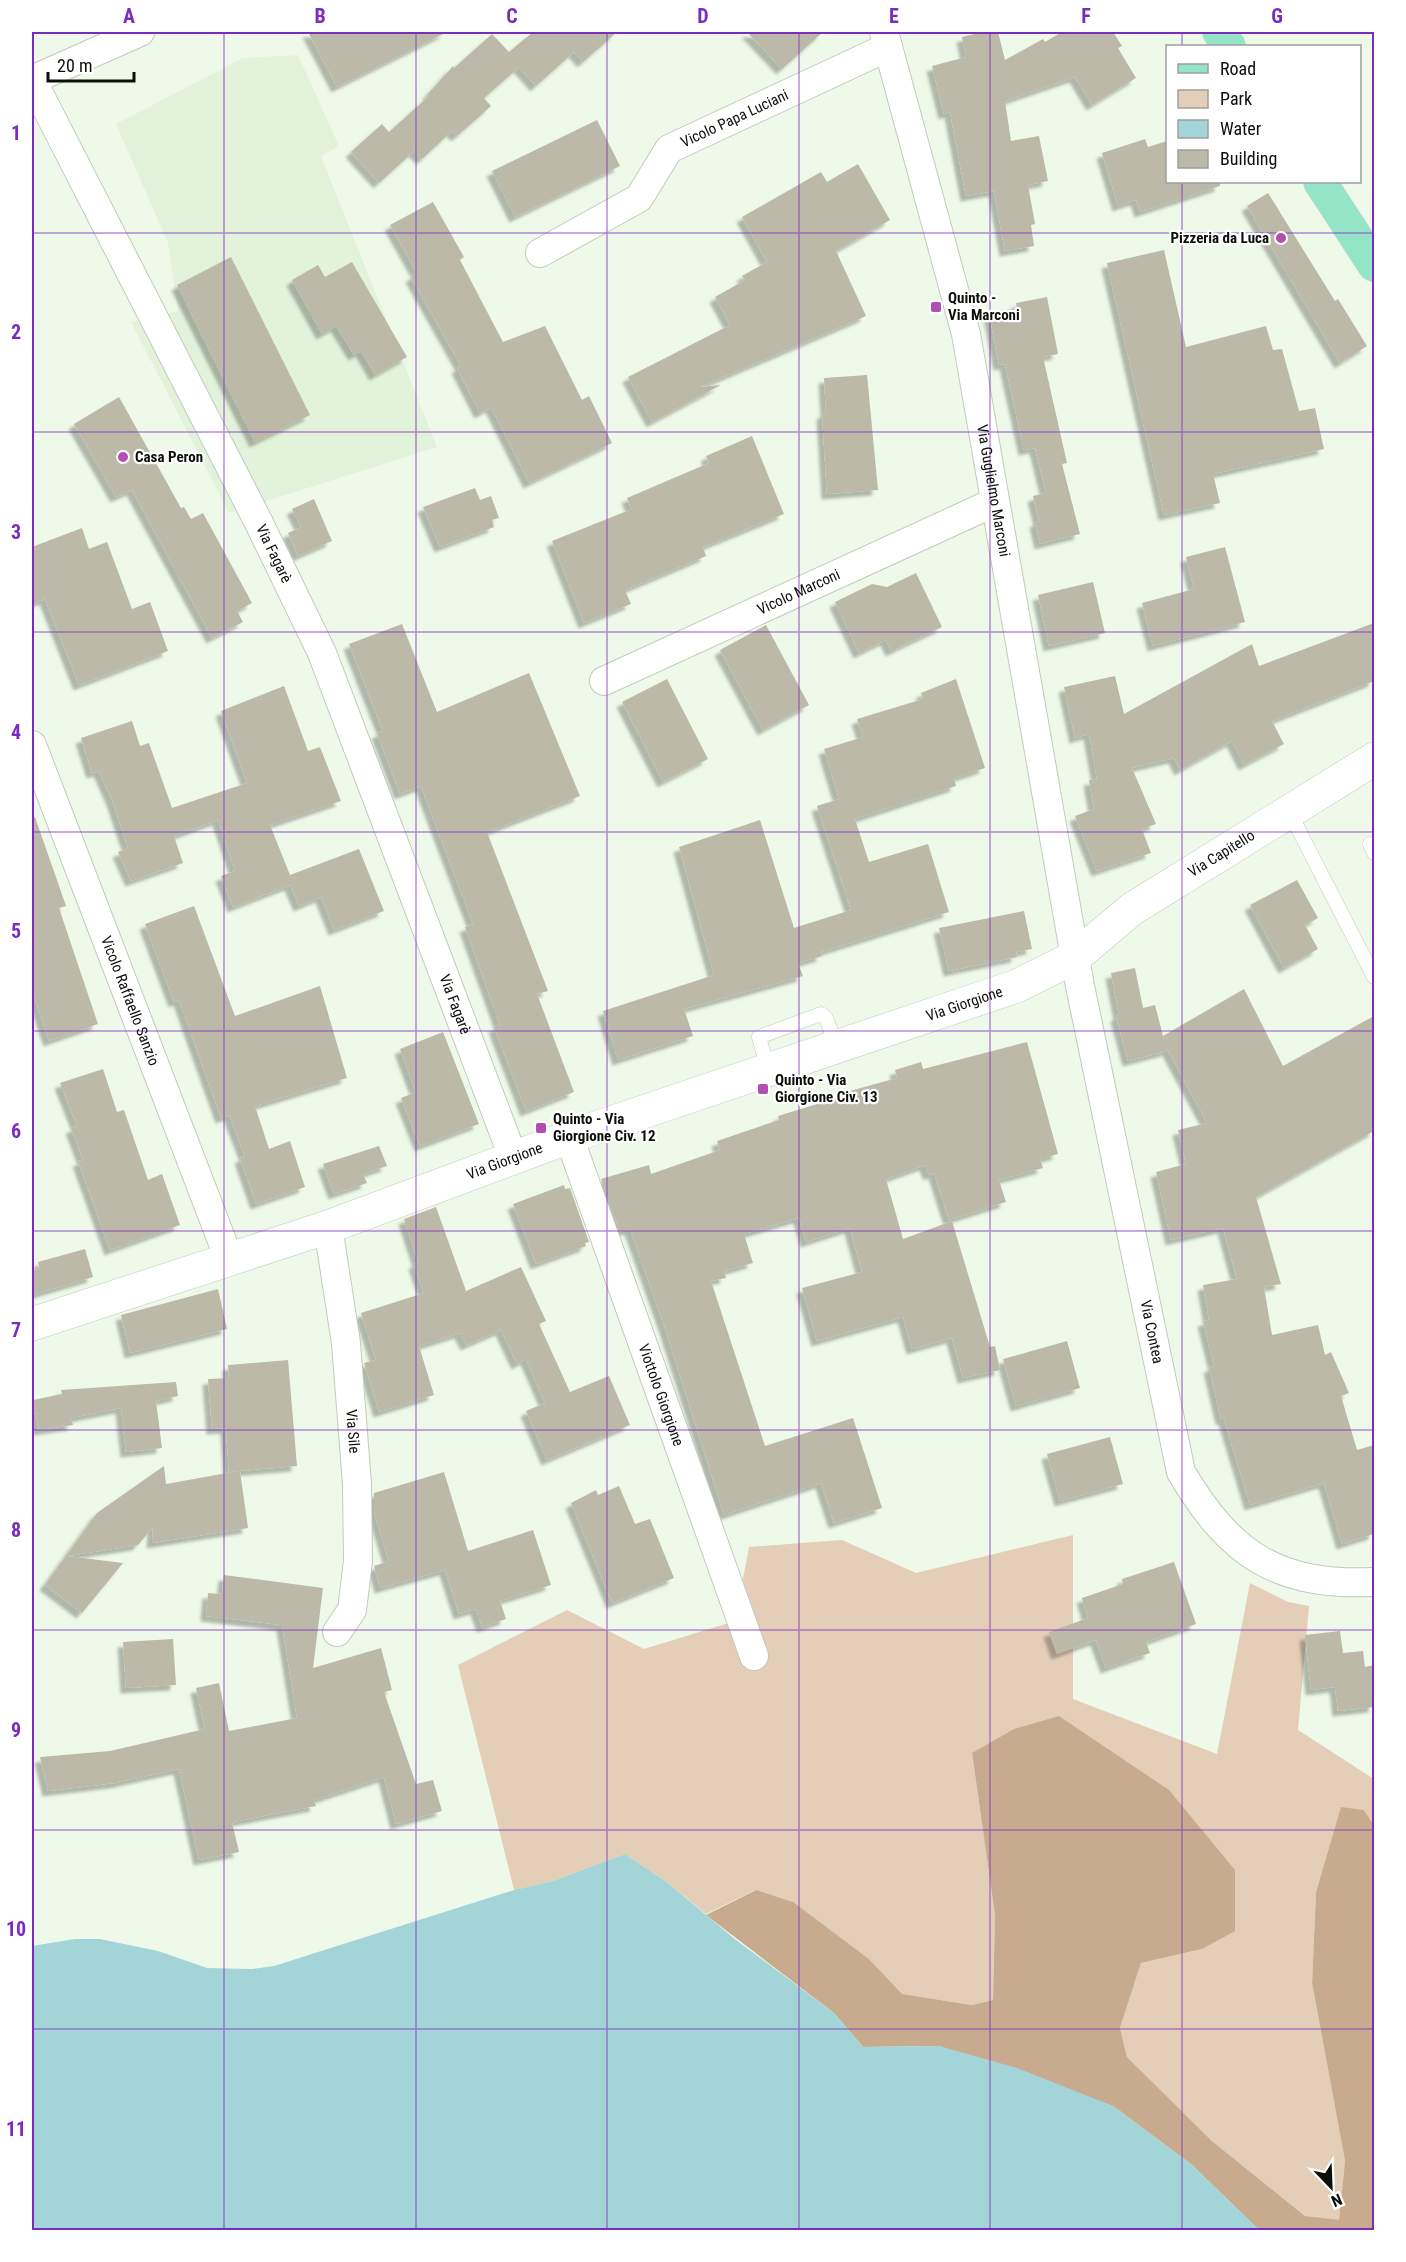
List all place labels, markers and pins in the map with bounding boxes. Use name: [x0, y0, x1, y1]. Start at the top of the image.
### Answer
place label: Pizzeria da Luca: [1170, 229, 1269, 247]
marker: Pizzeria da Luca: [1274, 231, 1288, 245]
place label: Quinto - Via Marconi: [948, 289, 1020, 324]
marker: Quinto - Via Marconi: [929, 300, 943, 314]
place label: Casa Peron: [135, 448, 203, 466]
marker: Casa Peron: [116, 450, 130, 464]
place label: Quinto - Via Giorgione Civ. 13: [775, 1071, 878, 1106]
marker: Quinto - Via Giorgione Civ. 13: [756, 1082, 770, 1096]
place label: Quinto - Via Giorgione Civ. 12: [553, 1110, 656, 1145]
marker: Quinto - Via Giorgione Civ. 12: [534, 1121, 548, 1135]

